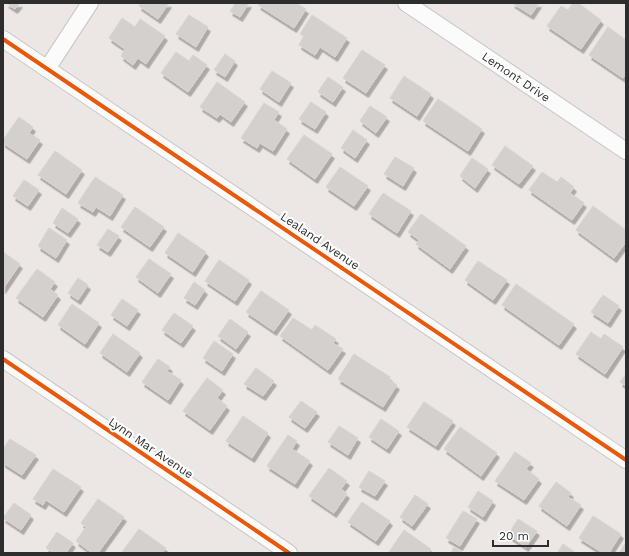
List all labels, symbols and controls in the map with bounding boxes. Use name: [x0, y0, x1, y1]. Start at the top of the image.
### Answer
street label: Lemont Drive: [479, 49, 553, 105]
street label: Lealand Avenue: [278, 209, 362, 273]
street label: Lynn Mar Avenue: [106, 415, 196, 481]
scale bar: [493, 522, 548, 548]
text: 20 m: [499, 529, 529, 543]

